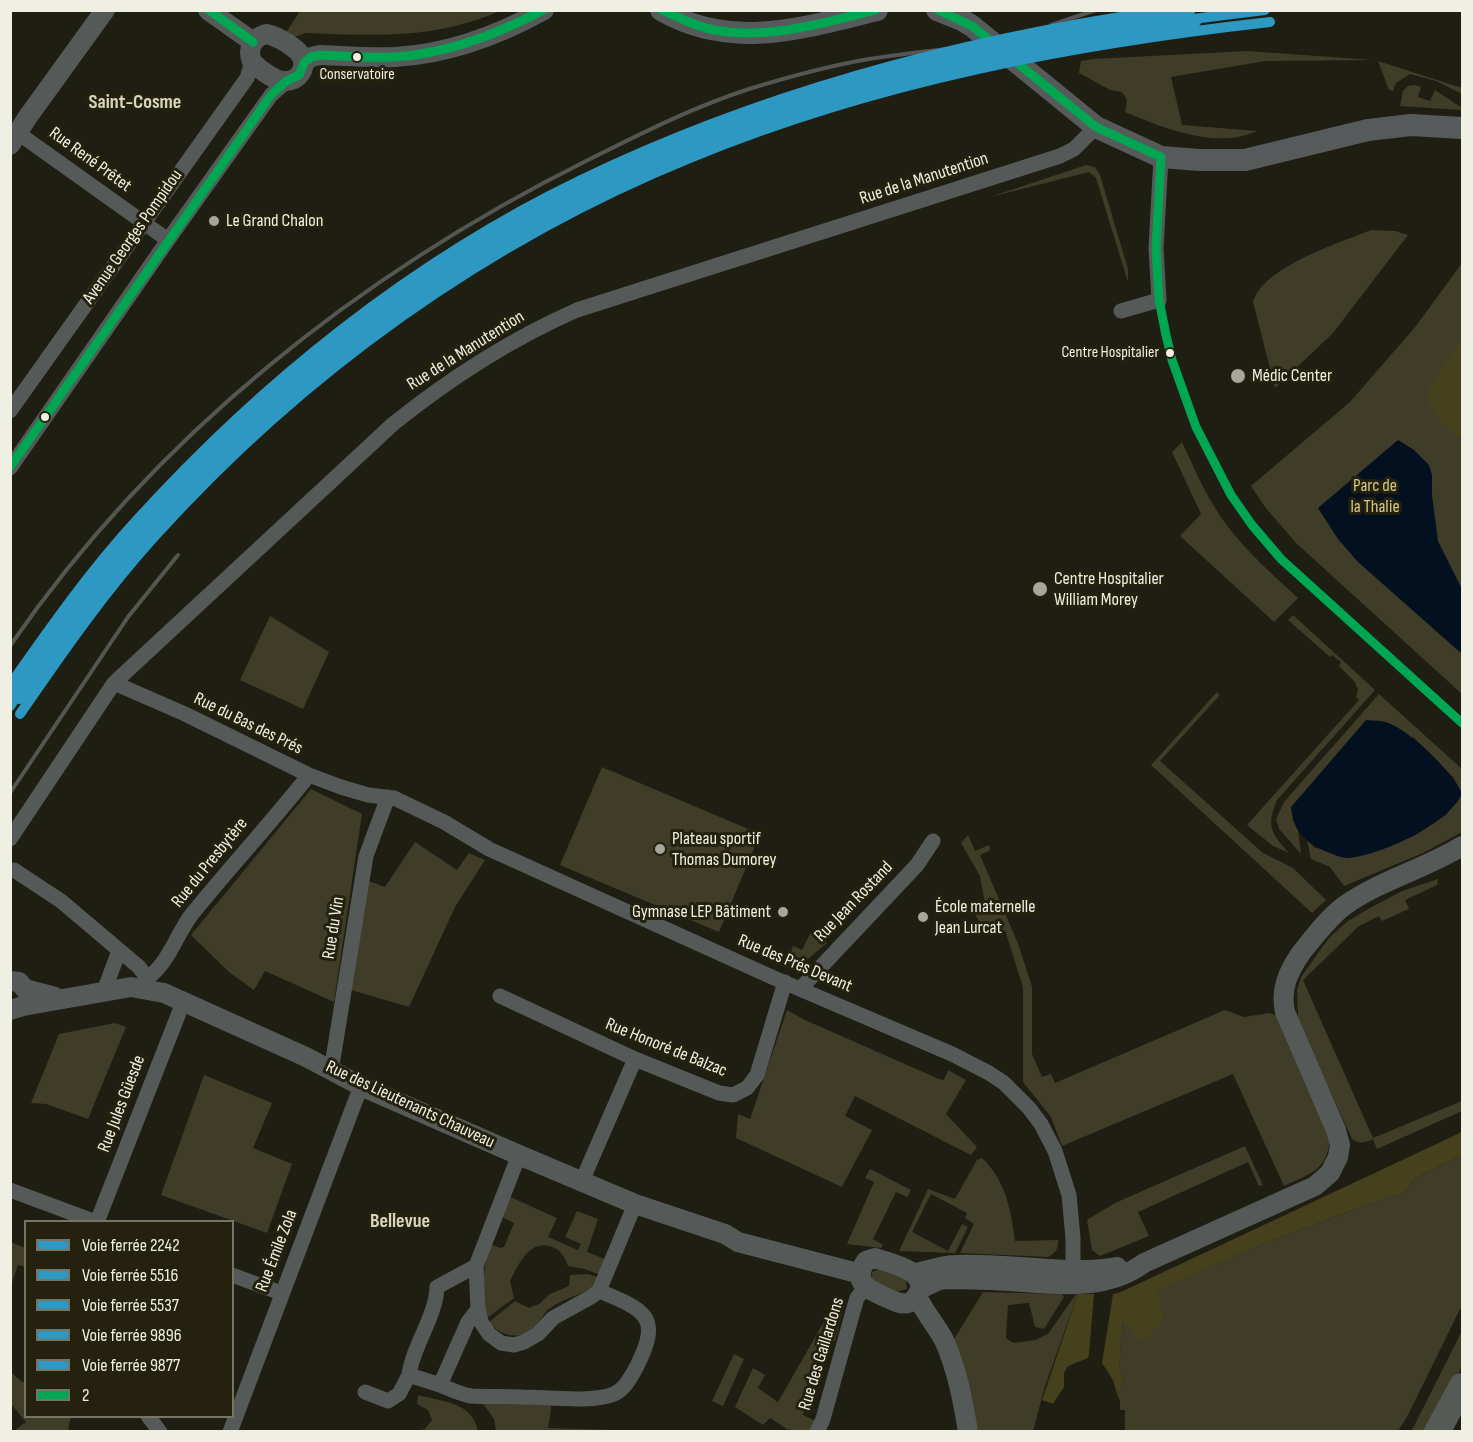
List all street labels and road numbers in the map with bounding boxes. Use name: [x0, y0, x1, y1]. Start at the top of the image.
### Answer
street label: Rue René Prêtet: [45, 123, 135, 197]
street label: Rue de la Manutention: [857, 148, 991, 210]
street label: Avenue Georges Pompidou: [79, 166, 187, 308]
street label: Rue de la Manutention: [403, 306, 529, 396]
street label: Rue du Bas des Prés: [190, 688, 306, 760]
street label: Rue du Presbytère: [167, 814, 253, 912]
street label: Rue Jean Rostand: [810, 857, 898, 947]
street label: Rue du Vin: [318, 895, 350, 961]
street label: Rue des Prés Devant: [735, 930, 855, 998]
street label: Rue Honoré de Balzac: [602, 1014, 730, 1082]
street label: Rue Jules Güesde: [94, 1052, 150, 1156]
street label: Rue des Lieutenants Chauveau: [322, 1056, 498, 1154]
street label: Rue Émile Zola: [251, 1207, 303, 1295]
street label: Rue des Gaillardons: [795, 1295, 849, 1413]

